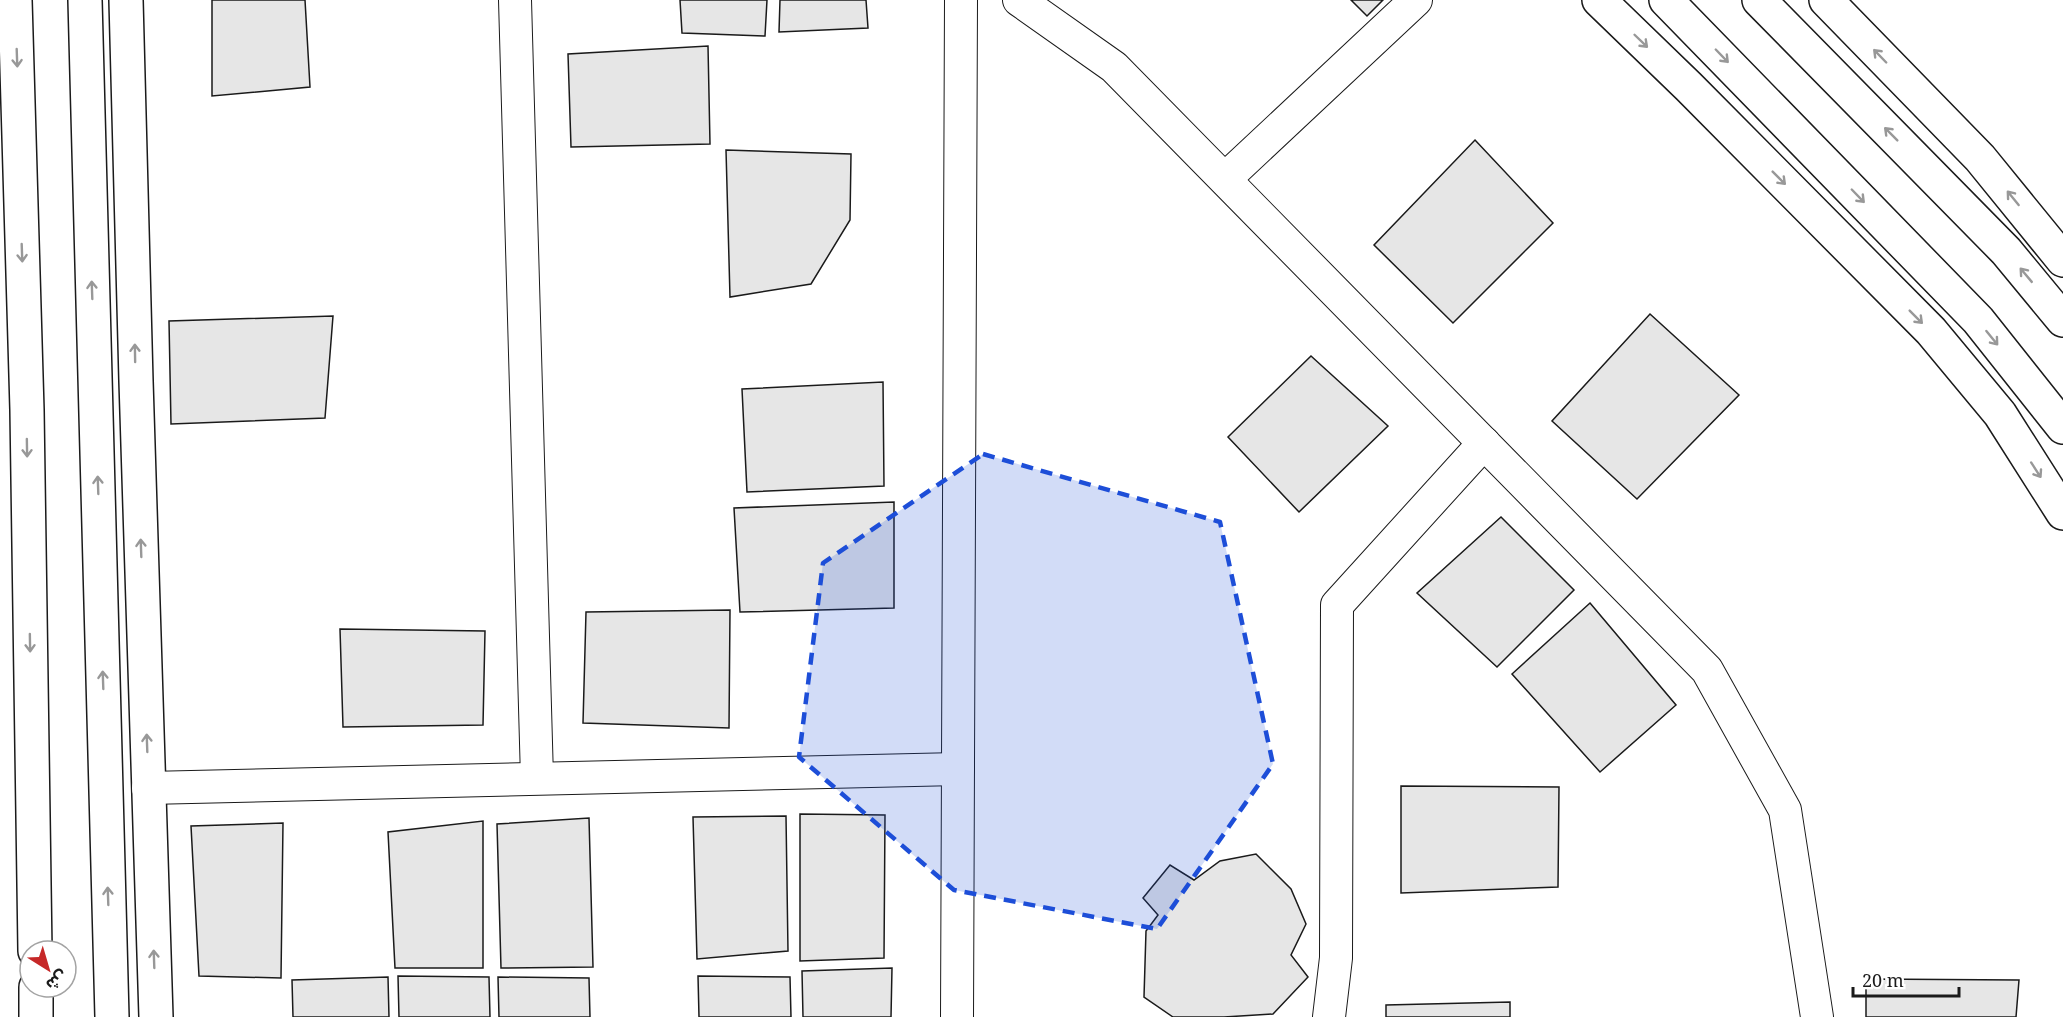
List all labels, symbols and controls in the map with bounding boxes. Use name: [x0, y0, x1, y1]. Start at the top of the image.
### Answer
one-way arrow: [1634, 33, 1649, 48]
one-way arrow: [11, 48, 23, 68]
one-way arrow: [1873, 48, 1888, 63]
one-way arrow: [1715, 49, 1730, 64]
one-way arrow: [1884, 127, 1898, 142]
one-way arrow: [1772, 171, 1787, 186]
one-way arrow: [1851, 189, 1865, 204]
one-way arrow: [2007, 191, 2020, 207]
one-way arrow: [17, 243, 28, 263]
one-way arrow: [2019, 267, 2032, 283]
one-way arrow: [87, 280, 98, 300]
one-way arrow: [1909, 310, 1924, 324]
one-way arrow: [1985, 330, 1998, 346]
one-way arrow: [129, 343, 141, 363]
one-way arrow: [21, 438, 33, 458]
one-way arrow: [2030, 462, 2042, 478]
one-way arrow: [92, 475, 103, 495]
one-way arrow: [135, 538, 146, 558]
one-way arrow: [24, 633, 36, 653]
one-way arrow: [97, 670, 108, 690]
one-way arrow: [141, 733, 152, 753]
one-way arrow: [103, 886, 114, 906]
north arrow: [18, 939, 78, 999]
one-way arrow: [148, 949, 160, 969]
scale bar: [1853, 960, 1960, 998]
text: ش: [42, 966, 72, 996]
text: 20 m: [1862, 968, 1904, 992]

